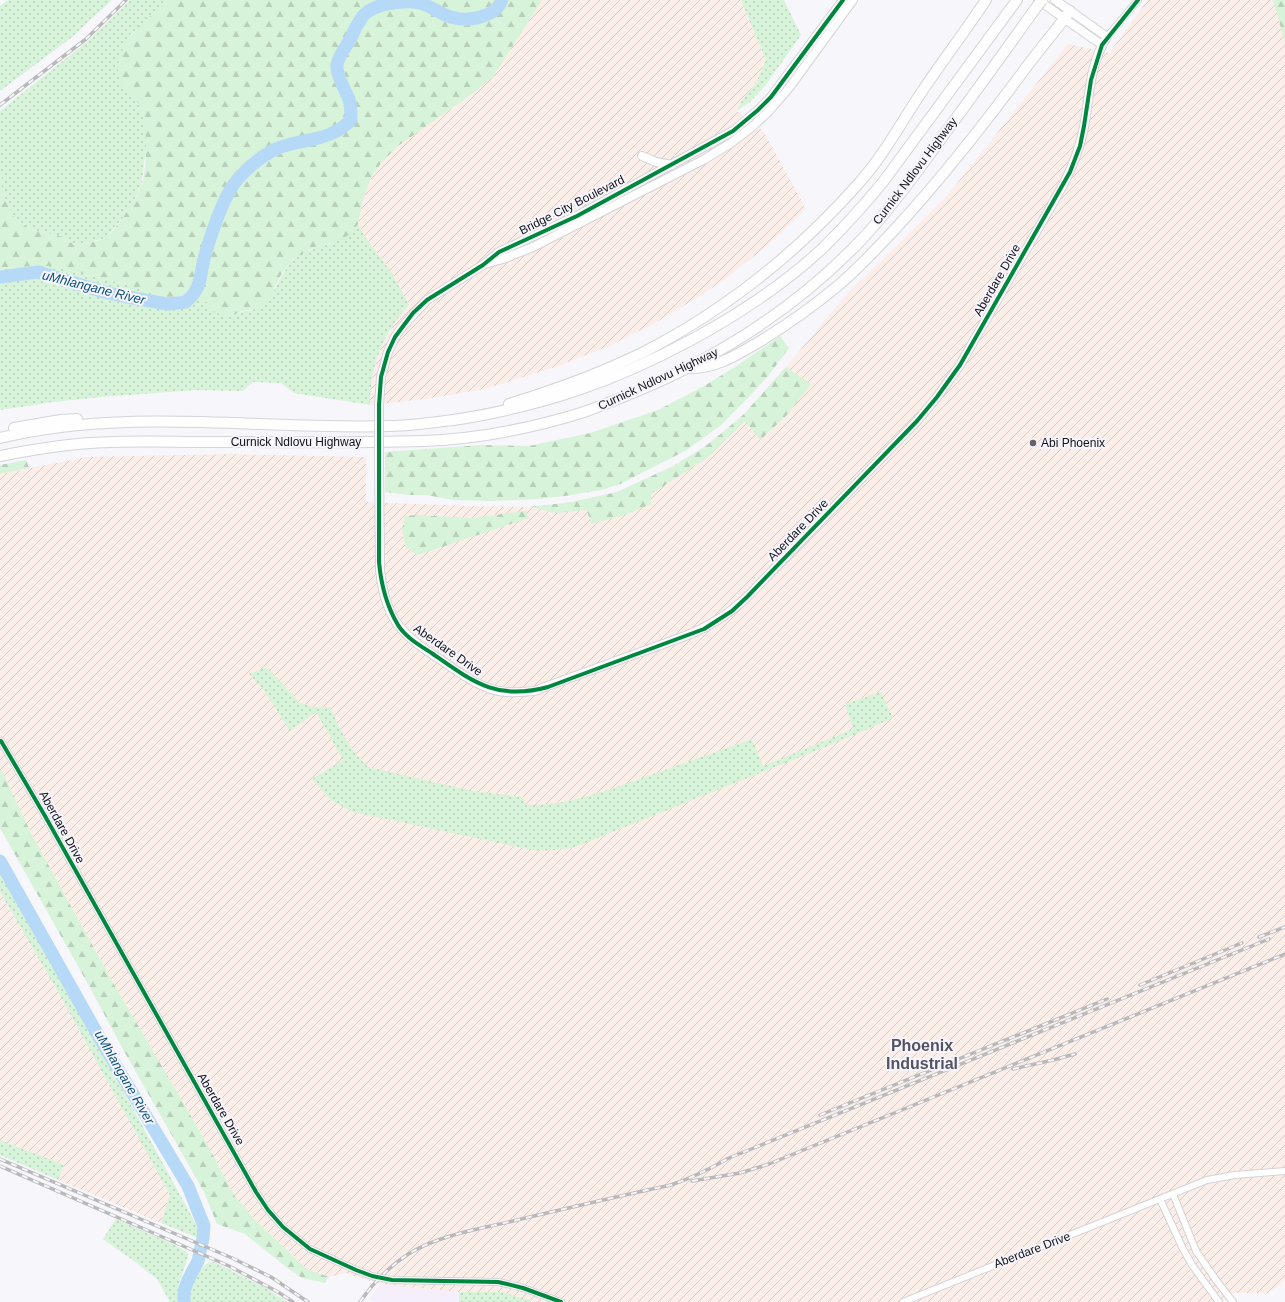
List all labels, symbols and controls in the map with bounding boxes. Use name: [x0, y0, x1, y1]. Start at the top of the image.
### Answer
street label: Curnick Ndlovu Highway: [870, 115, 960, 227]
street label: Bridge City Boulevard: [517, 172, 627, 238]
street label: Aberdare Drive: [971, 241, 1023, 318]
water label: uMhlangane River: [41, 267, 148, 308]
street label: Curnick Ndlovu Highway: [596, 345, 720, 413]
street label: Curnick Ndlovu Highway: [231, 435, 361, 449]
place label: Abi Phoenix: [1041, 436, 1105, 450]
marker: Abi Phoenix: [1028, 438, 1038, 448]
street label: Aberdare Drive: [765, 496, 831, 564]
street label: Aberdare Drive: [411, 621, 485, 679]
street label: Aberdare Drive: [36, 788, 88, 866]
water label: uMhlangane River: [92, 1028, 158, 1127]
district label: Phoenix Industrial: [886, 1037, 958, 1072]
street label: Aberdare Drive: [195, 1071, 247, 1148]
street label: Aberdare Drive: [992, 1229, 1072, 1271]

